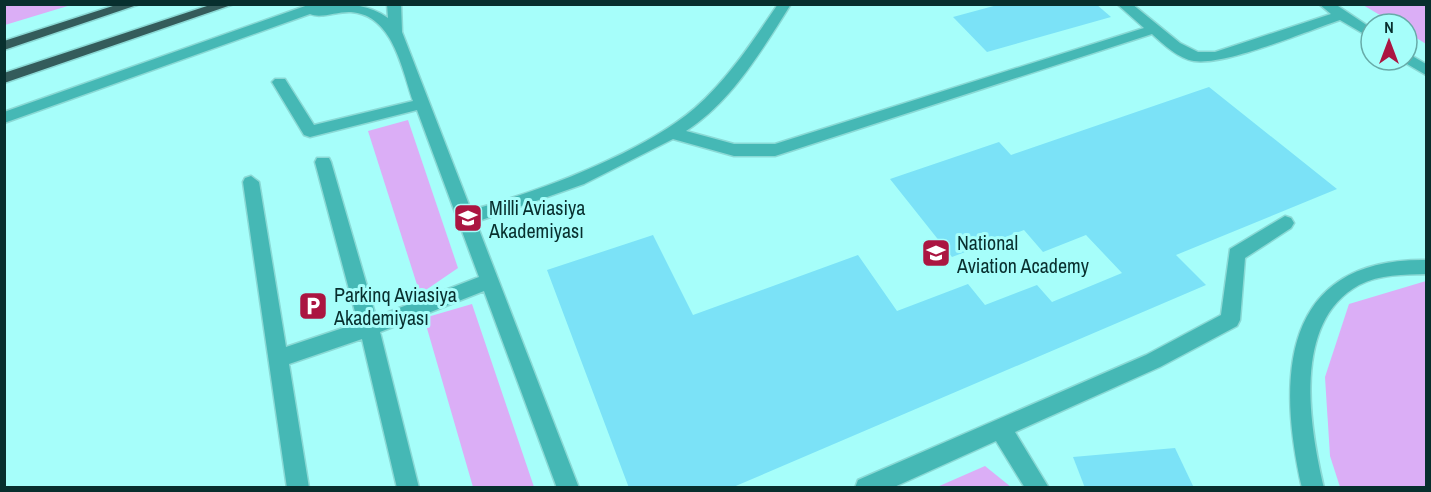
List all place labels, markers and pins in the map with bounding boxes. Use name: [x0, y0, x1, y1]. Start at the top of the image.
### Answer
place label: Milli Aviasiya Akademiyası: [488, 194, 585, 244]
school or university icon: Milli Aviasiya Akademiyası: [452, 202, 484, 234]
place label: National Aviation Academy: [956, 229, 1090, 279]
school or university icon: National Aviation Academy: [920, 237, 952, 269]
place label: Parkinq Aviasiya Akademiyası: [333, 281, 457, 331]
parking icon: Parkinq Aviasiya Akademiyası: [297, 290, 329, 322]

